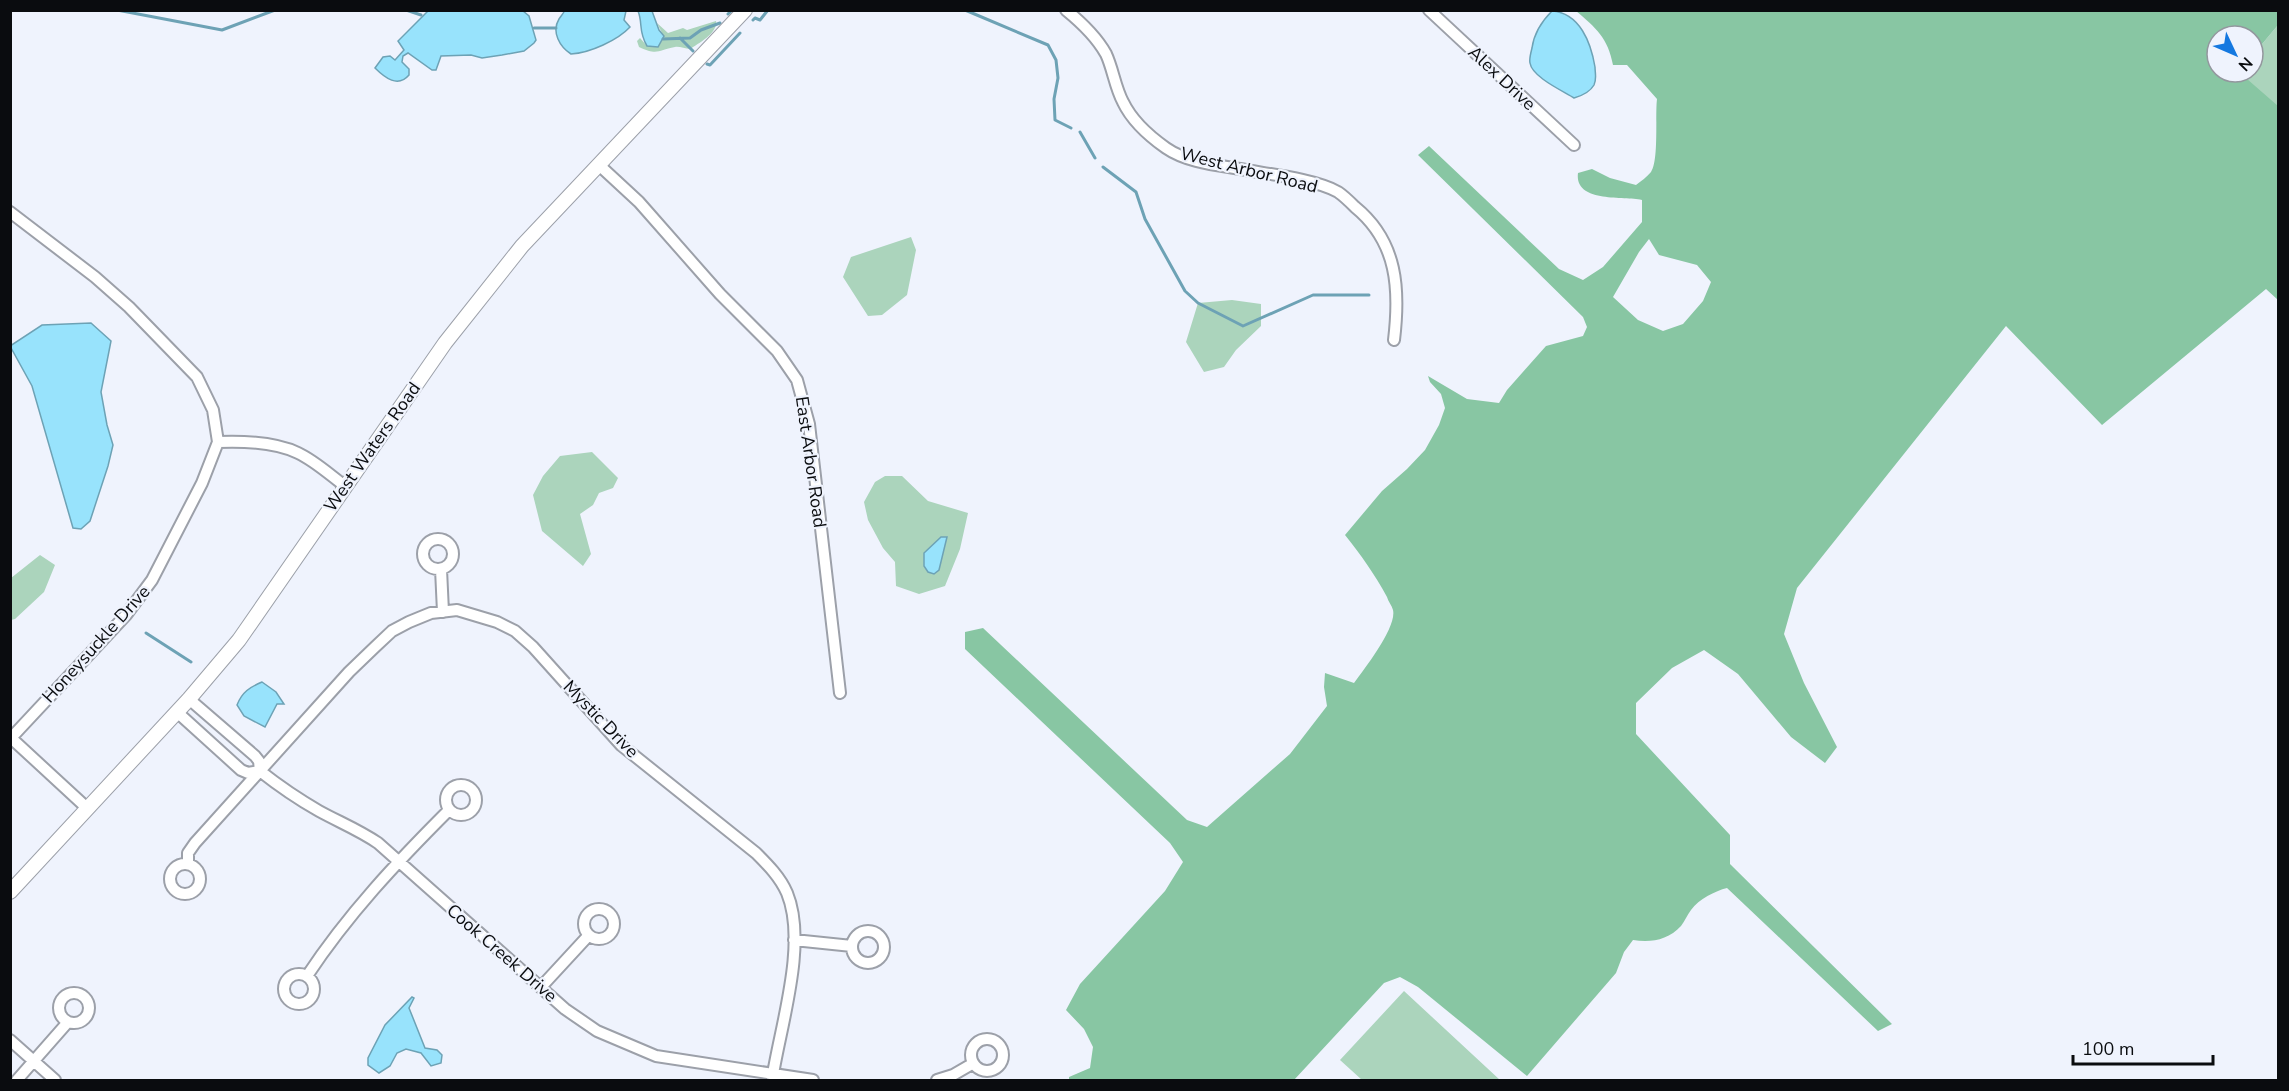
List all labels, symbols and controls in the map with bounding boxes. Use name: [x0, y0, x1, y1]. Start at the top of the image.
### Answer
north arrow: [2205, 24, 2265, 84]
street label: Alex Drive: [1463, 40, 1541, 116]
text: N: [2233, 52, 2257, 76]
street label: West Arbor Road: [1178, 141, 1320, 199]
street label: West Waters Road: [318, 377, 426, 517]
street label: East Arbor Road: [790, 395, 832, 529]
street label: Honeysuckle Drive: [37, 580, 155, 708]
street label: Mystic Drive: [558, 675, 644, 763]
street label: Cook Creek Drive: [442, 898, 562, 1008]
scale bar: [2073, 1028, 2212, 1066]
text: 100 m: [2082, 1037, 2134, 1061]

